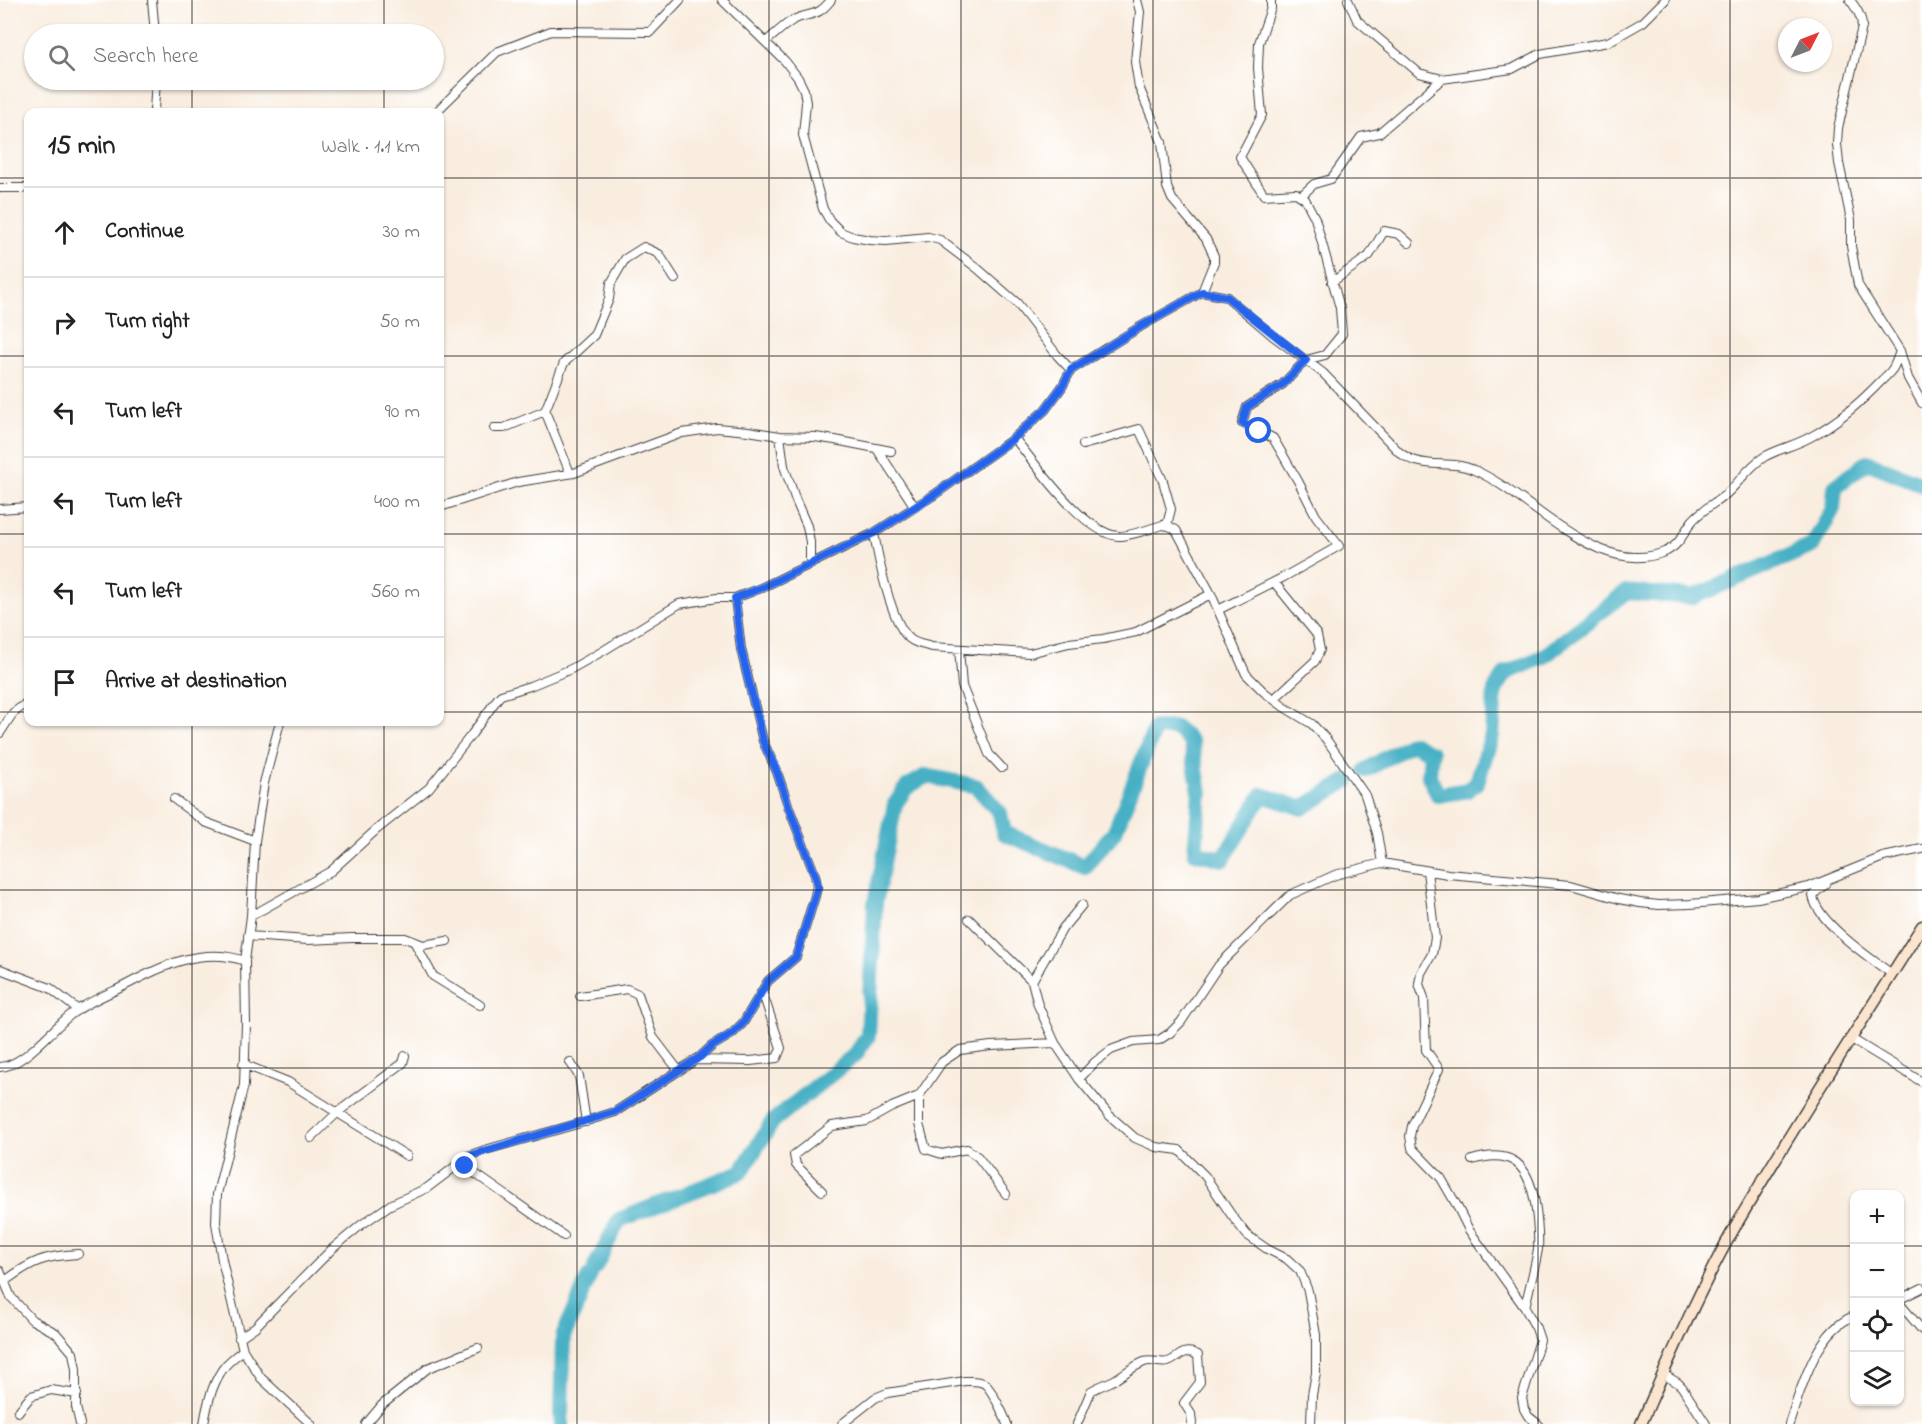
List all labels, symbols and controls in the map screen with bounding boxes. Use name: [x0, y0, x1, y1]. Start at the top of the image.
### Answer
north arrow: [1778, 18, 1832, 72]
search box: [24, 24, 444, 90]
icon: search: [45, 41, 78, 74]
text: Search here: [93, 41, 198, 73]
text: 15 min: [48, 128, 115, 166]
text: Walk · 1.1 km: [321, 133, 420, 162]
icon: ahead: [48, 216, 81, 249]
text: Continue: [105, 216, 184, 248]
text: 30 m: [383, 218, 420, 247]
icon: right: [48, 306, 81, 339]
text: Turn right: [105, 306, 190, 338]
text: 50 m: [379, 308, 420, 337]
icon: left: [48, 396, 81, 429]
text: Turn left: [105, 396, 182, 428]
text: 90 m: [385, 398, 420, 427]
route start: [1245, 417, 1271, 443]
icon: left: [48, 486, 81, 519]
text: Turn left: [105, 486, 182, 518]
text: 400 m: [374, 488, 420, 517]
icon: left: [48, 576, 81, 609]
text: Turn left: [105, 576, 182, 608]
text: 560 m: [371, 578, 420, 607]
icon: arrive: [48, 666, 81, 699]
text: Arrive at destination: [105, 666, 287, 698]
route end: [451, 1152, 477, 1178]
map controls: [1850, 1190, 1904, 1406]
button: +: [1850, 1190, 1904, 1244]
button: −: [1850, 1244, 1904, 1298]
button: locate: [1850, 1298, 1904, 1352]
button: layers: [1850, 1352, 1904, 1406]

